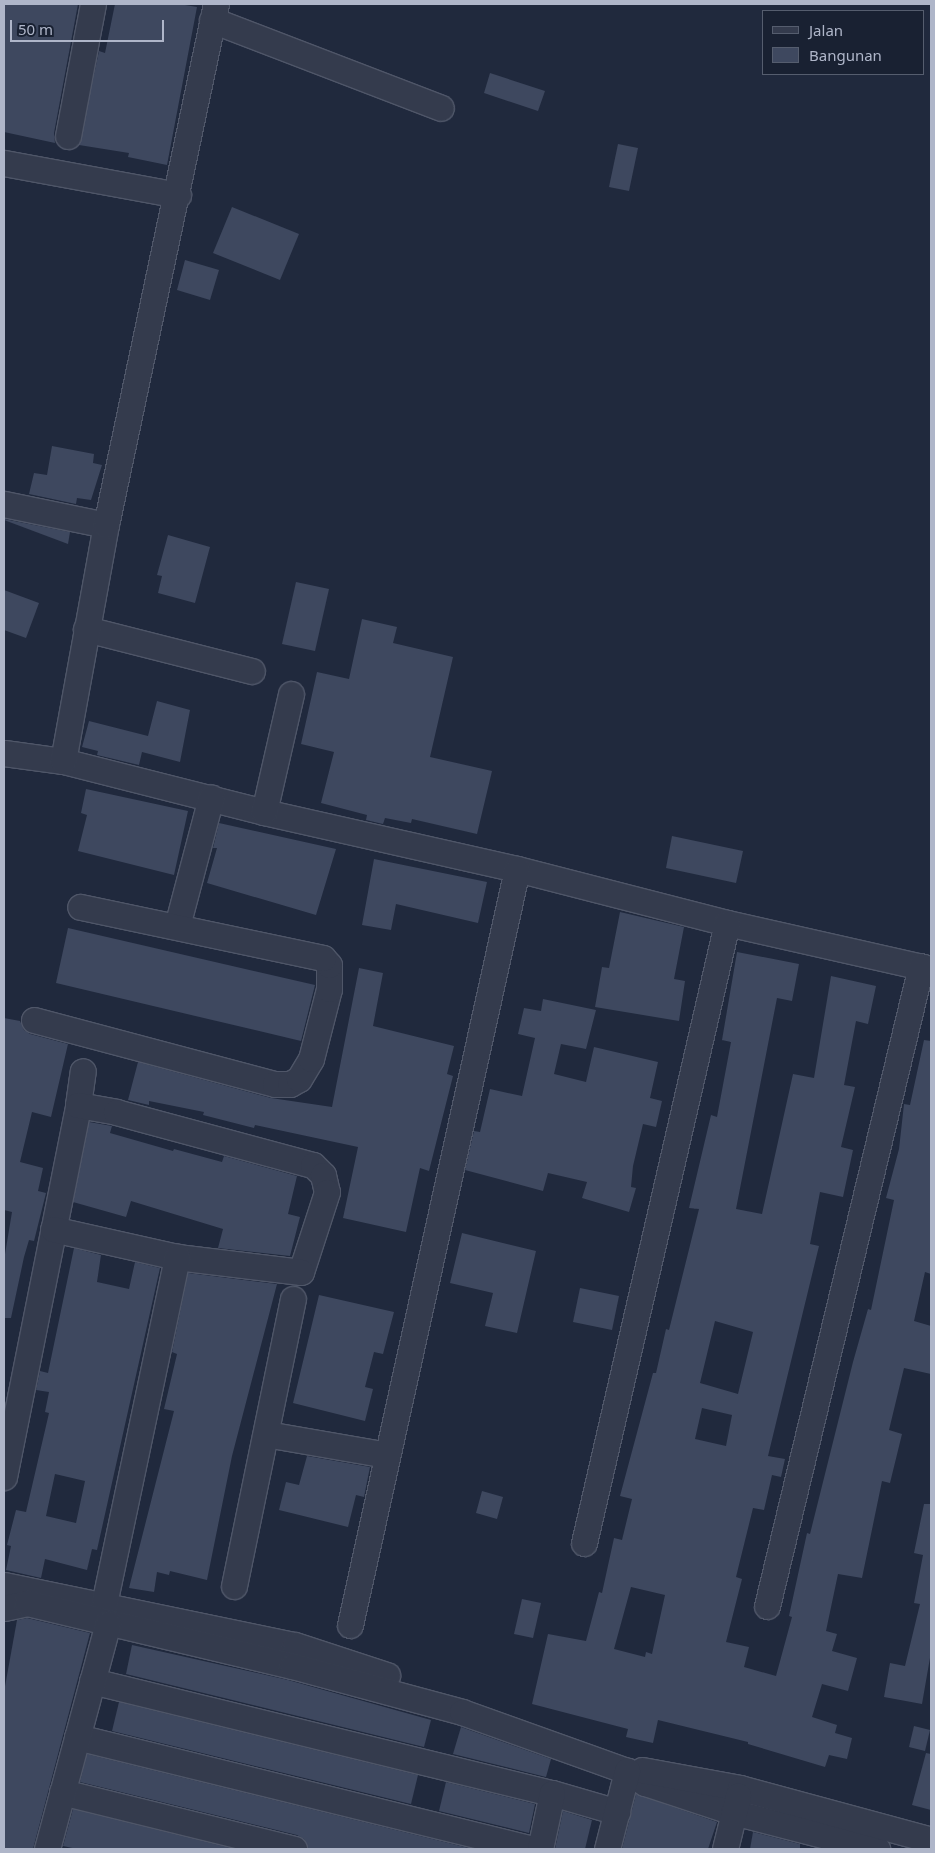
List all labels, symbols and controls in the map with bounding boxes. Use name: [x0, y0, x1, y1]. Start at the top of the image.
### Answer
scale bar: [12, 10, 166, 42]
legend: [762, 10, 925, 75]
text: 50 m: [18, 19, 53, 39]
text: Jalan: [809, 20, 843, 40]
text: Bangunan: [809, 45, 882, 65]

